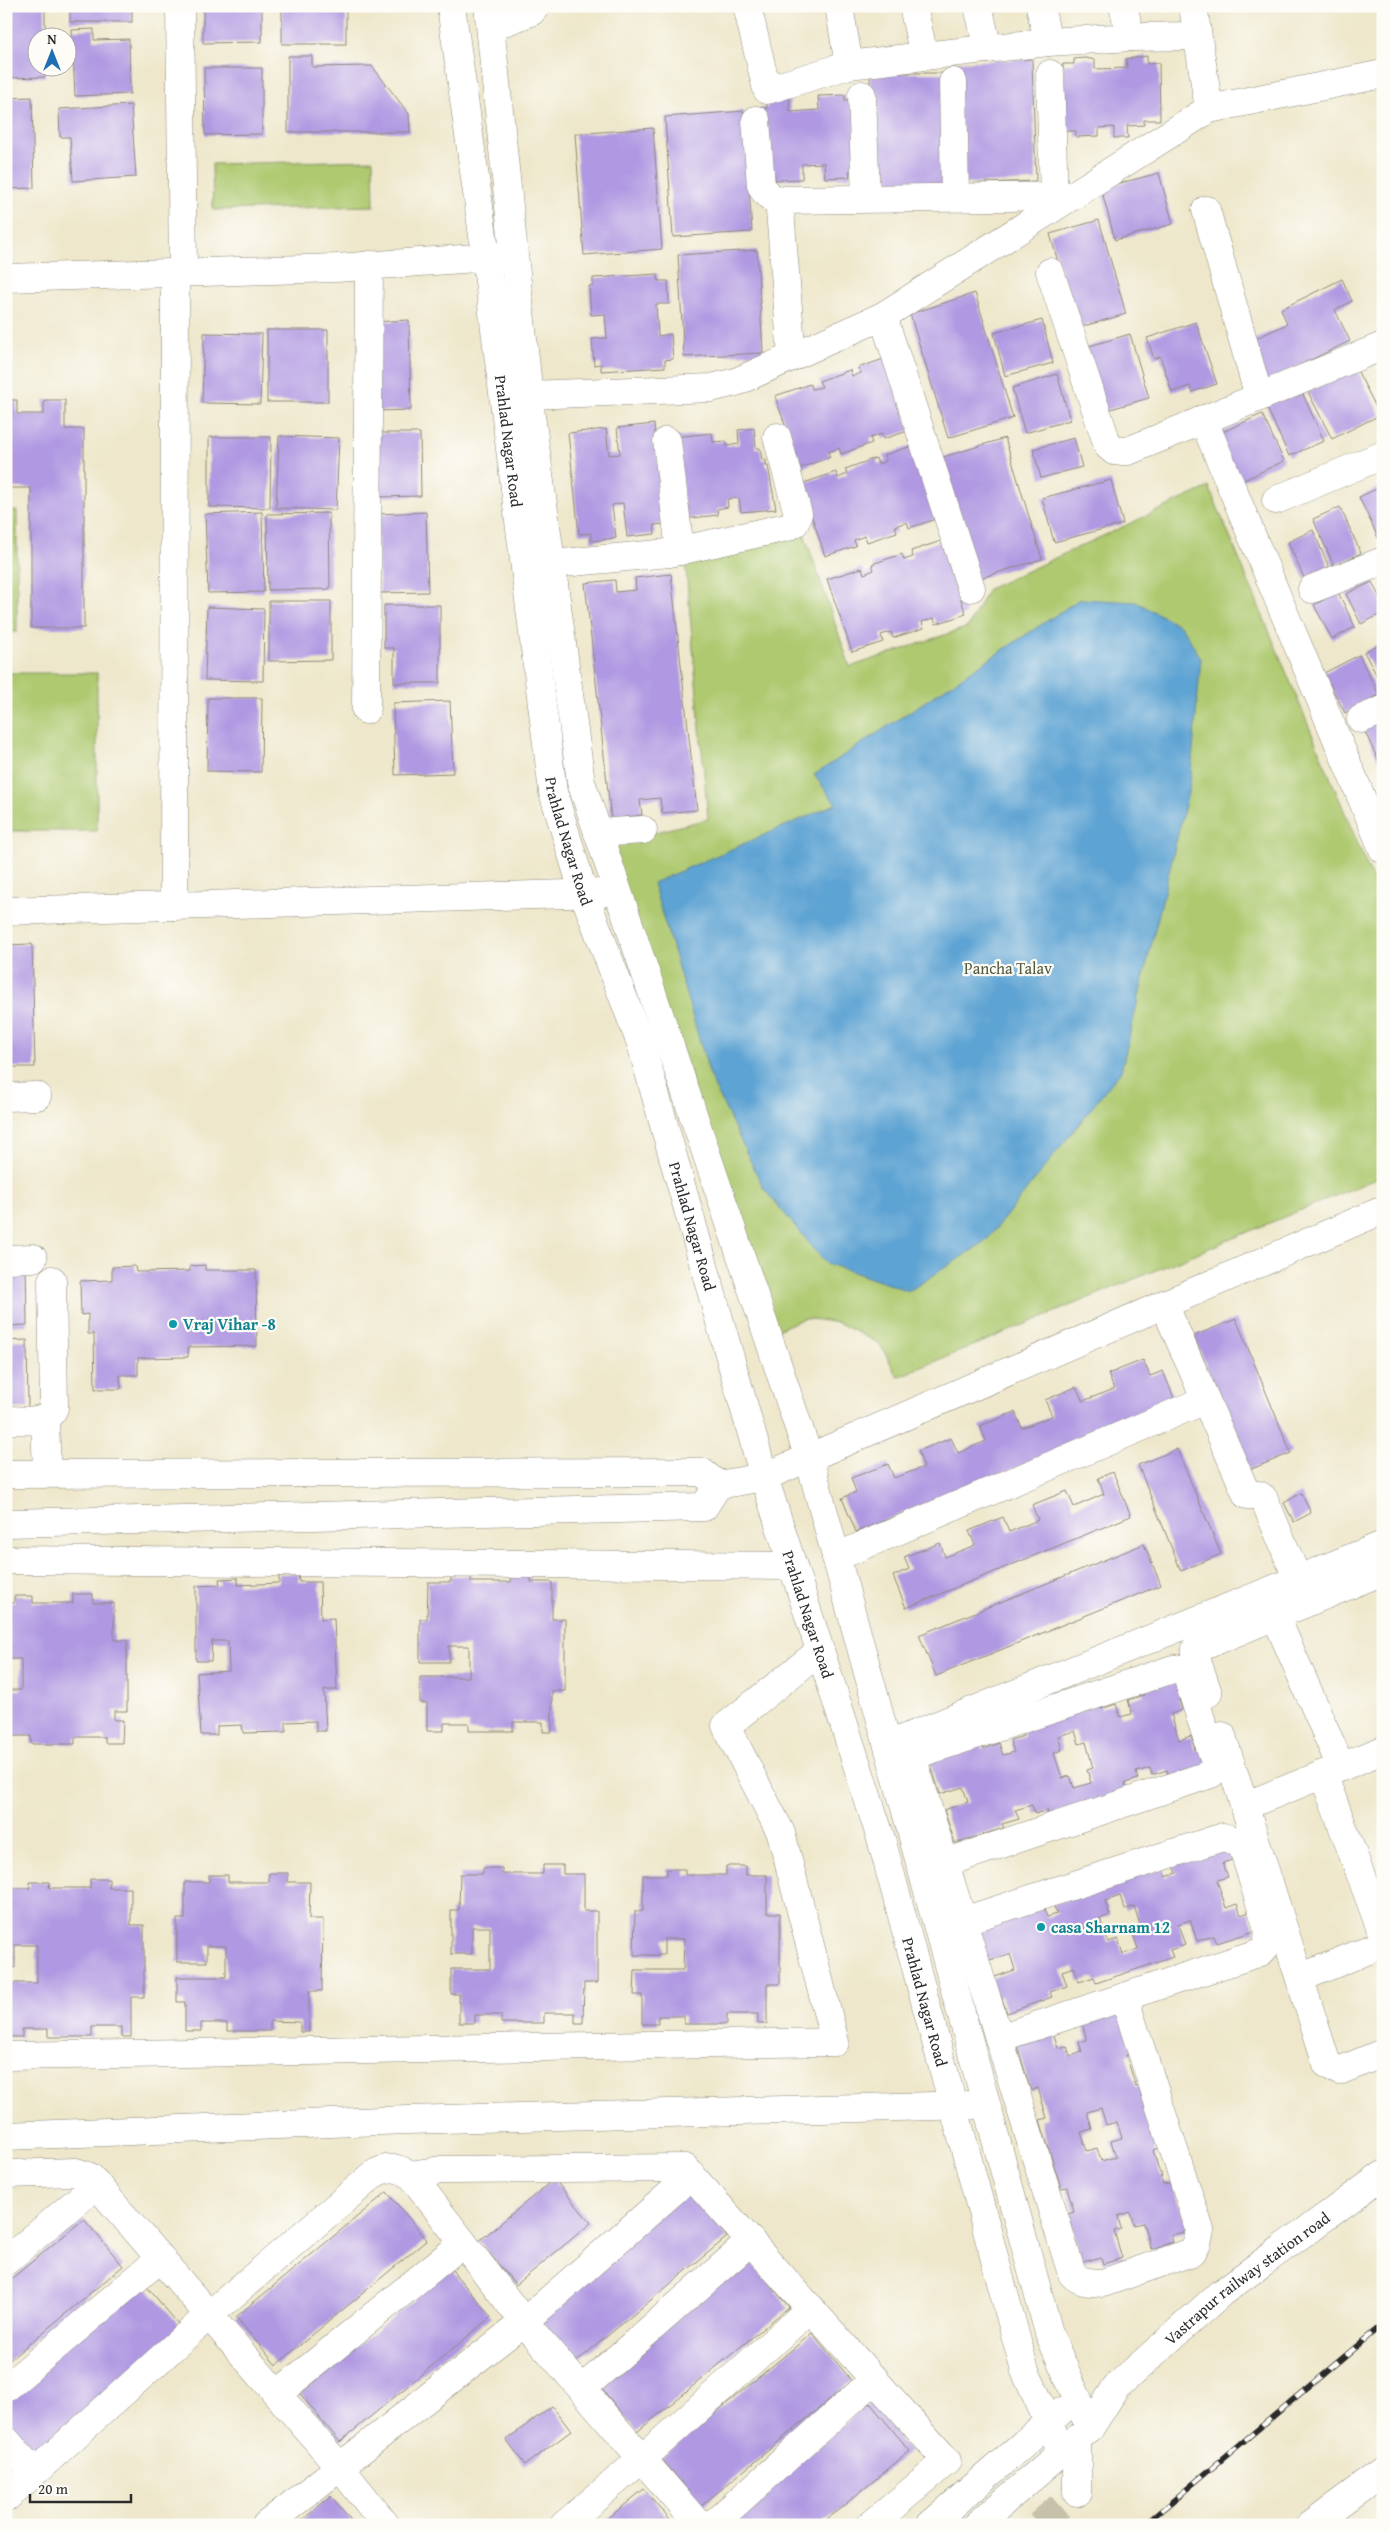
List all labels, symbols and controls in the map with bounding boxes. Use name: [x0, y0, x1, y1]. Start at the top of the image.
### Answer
north arrow: [28, 28, 78, 78]
text: N: [47, 29, 57, 49]
street label: Prahlad Nagar Road: [489, 374, 529, 509]
street label: Prahlad Nagar Road: [539, 776, 599, 909]
park label: Pancha Talav: [964, 956, 1052, 980]
street label: Prahlad Nagar Road: [663, 1159, 723, 1294]
place label: Vraj Vihar -8: [183, 1312, 276, 1336]
marker: Vraj Vihar -8: [167, 1318, 179, 1330]
street label: Prahlad Nagar Road: [776, 1547, 840, 1682]
place label: casa Sharnam 12: [1051, 1915, 1170, 1939]
marker: casa Sharnam 12: [1035, 1921, 1047, 1933]
street label: Prahlad Nagar Road: [896, 1935, 954, 2070]
street label: Vastrapur railway station road: [1159, 2205, 1335, 2350]
scale bar: [30, 2471, 131, 2503]
text: 20 m: [38, 2478, 69, 2499]

